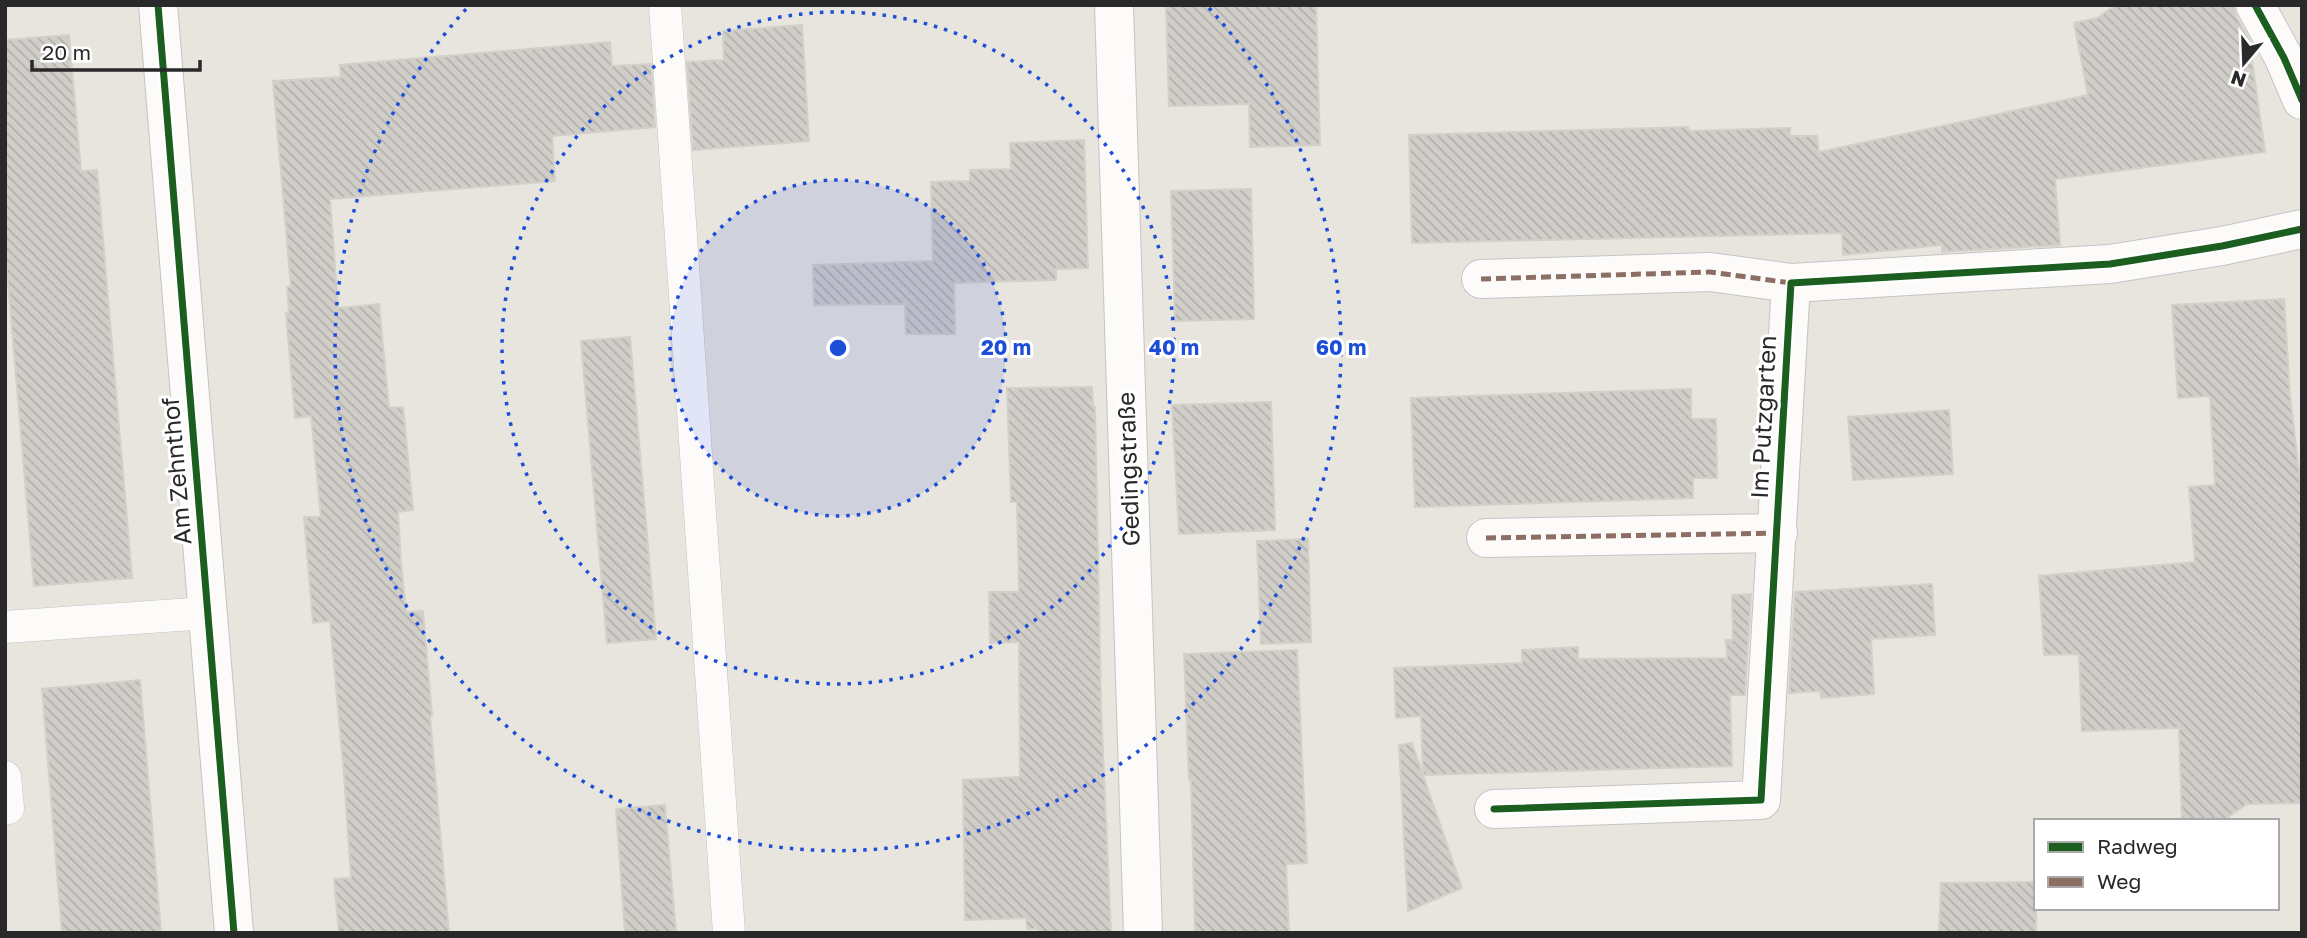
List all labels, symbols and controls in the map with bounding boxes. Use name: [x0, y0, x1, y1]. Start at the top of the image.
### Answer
scale bar: [32, 28, 200, 72]
north arrow: [2209, 28, 2279, 98]
text: 20 m: [42, 39, 91, 65]
text: N: [2228, 66, 2249, 93]
text: 20 m: [981, 334, 1031, 360]
text: 40 m: [1149, 334, 1199, 360]
text: 60 m: [1316, 334, 1366, 360]
street label: Im Putzgarten: [1744, 334, 1781, 499]
centre of rings: [826, 336, 850, 360]
street label: Gedingstraße: [1110, 391, 1145, 547]
street label: Am Zehnthof: [155, 396, 196, 546]
legend: [2034, 819, 2279, 910]
text: Radweg: [2097, 833, 2178, 859]
text: Weg: [2097, 868, 2141, 894]

